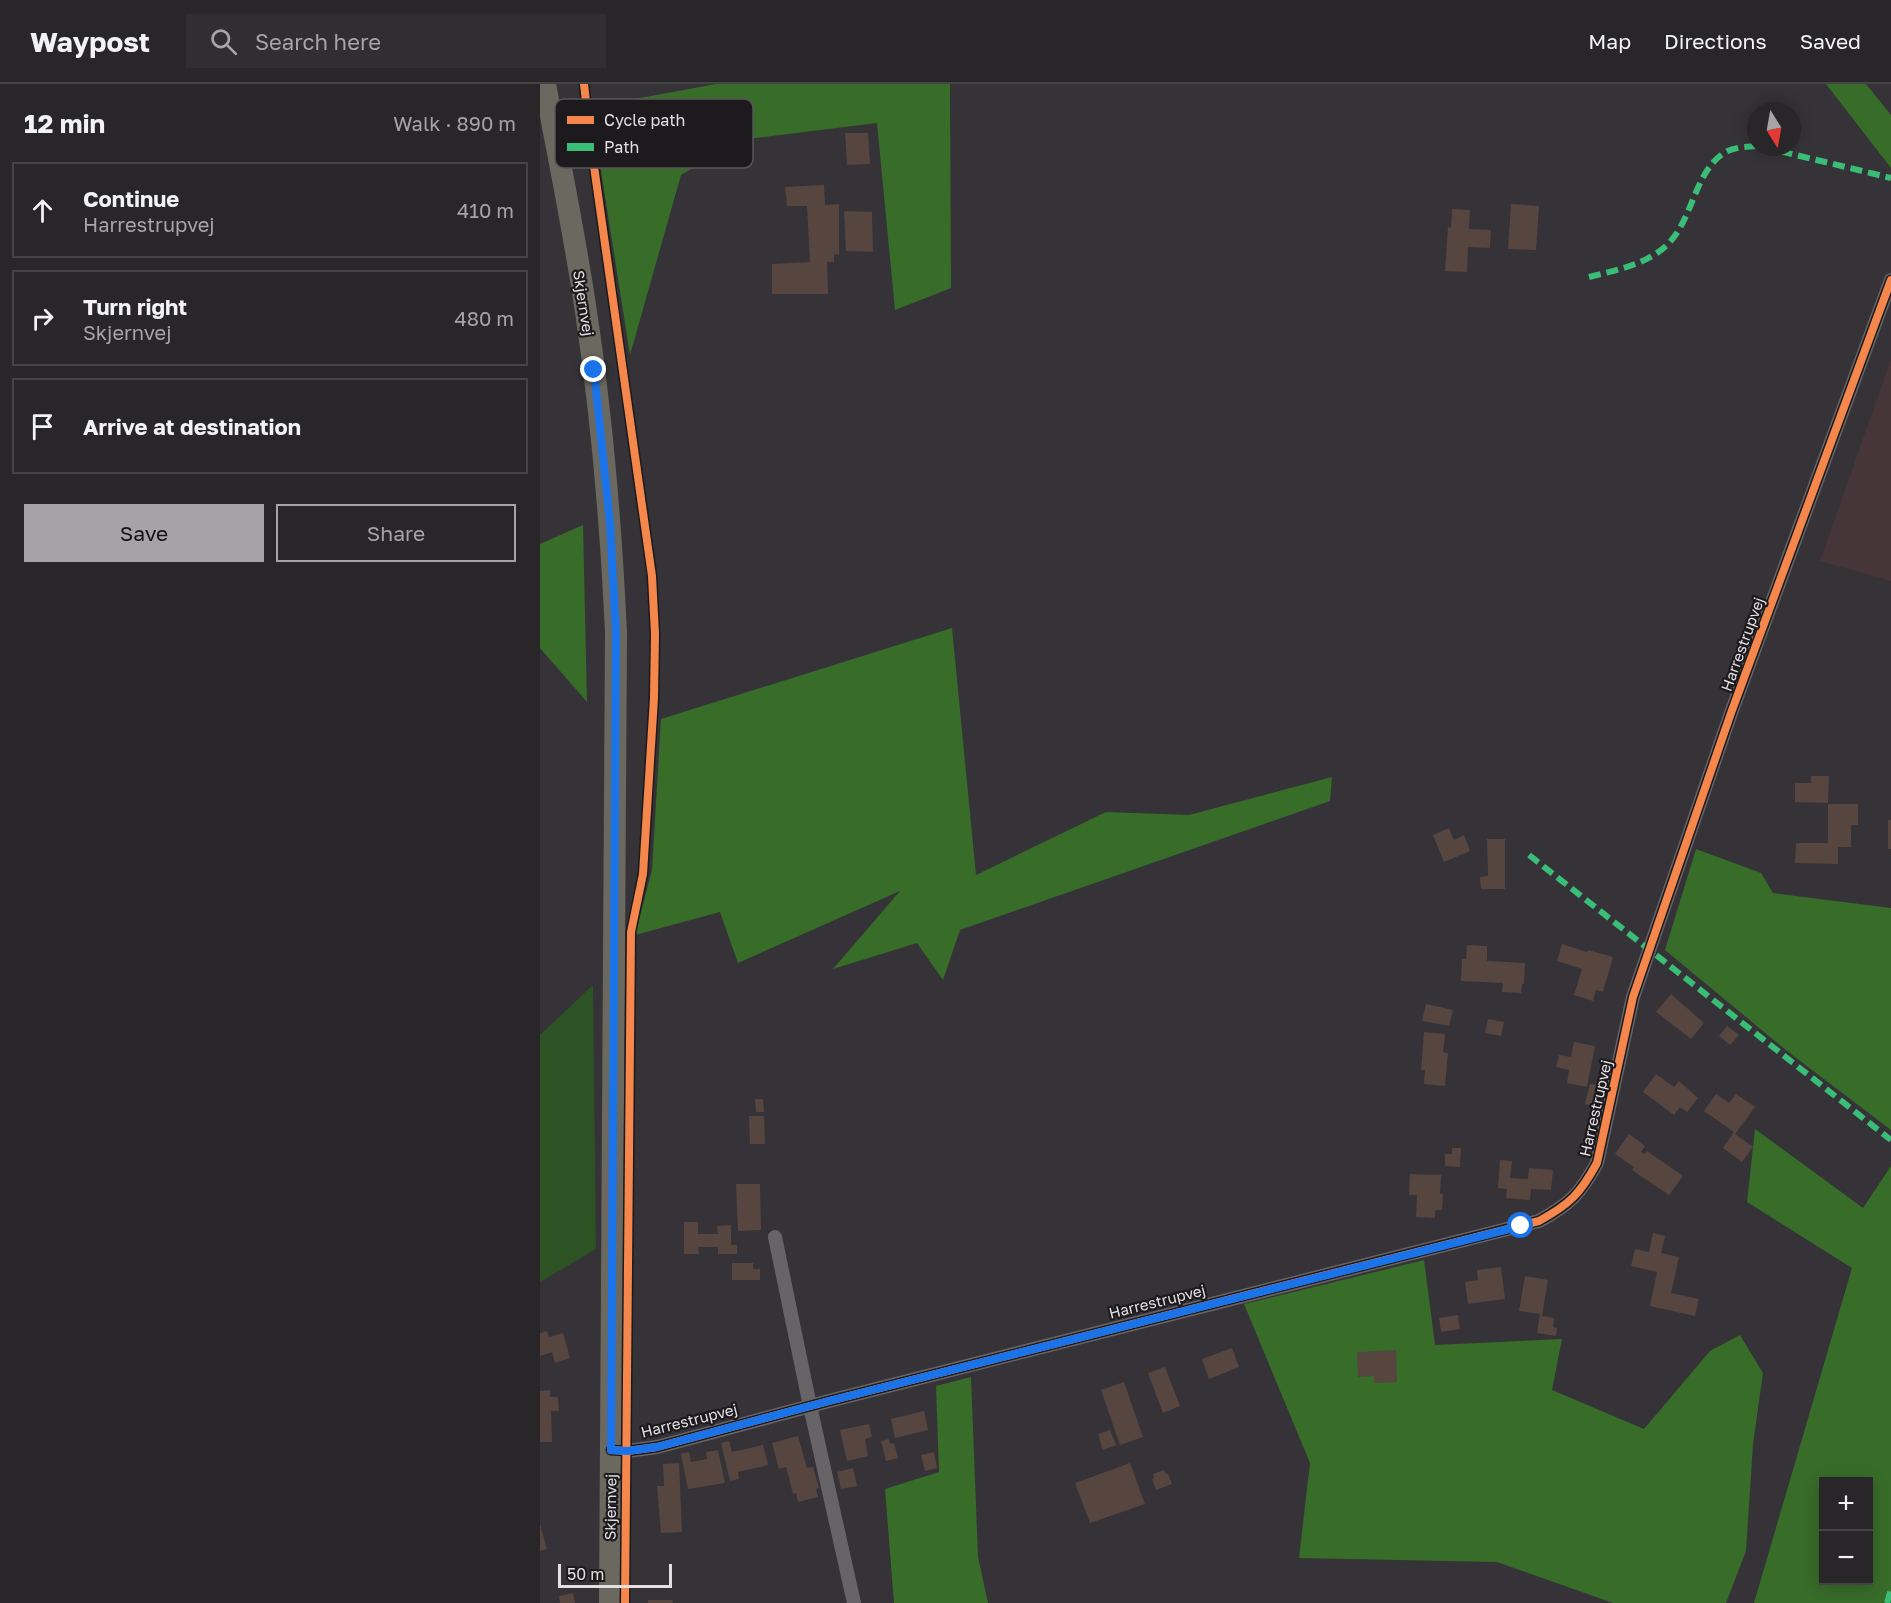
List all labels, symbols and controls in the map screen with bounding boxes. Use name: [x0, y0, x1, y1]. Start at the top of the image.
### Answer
search box: [186, 14, 606, 68]
text: Waypost: [30, 25, 150, 58]
icon: search: [207, 25, 240, 58]
text: Search here: [255, 28, 381, 55]
text: Map: [1588, 28, 1631, 54]
text: Directions: [1664, 28, 1767, 54]
text: Saved: [1800, 28, 1861, 54]
legend: [555, 99, 753, 168]
north arrow: [1747, 102, 1801, 156]
text: 12 min: [24, 108, 105, 139]
text: Cycle path: [604, 110, 685, 130]
text: Walk · 890 m: [393, 111, 516, 135]
text: Path: [604, 137, 639, 157]
text: Continue: [83, 185, 179, 212]
icon: ahead: [26, 194, 59, 227]
text: 410 m: [457, 198, 514, 222]
text: Harrestrupvej: [83, 212, 215, 236]
street label: Skjernvej: [570, 269, 598, 337]
text: Turn right: [83, 293, 187, 320]
icon: right: [26, 302, 59, 335]
text: 480 m: [455, 306, 514, 330]
text: Skjernvej: [83, 320, 172, 344]
route end: [580, 356, 606, 382]
icon: arrive: [26, 410, 59, 443]
text: Arrive at destination: [83, 413, 301, 440]
button: Save: [24, 504, 264, 562]
button: Share: [276, 504, 516, 562]
street label: Harrestrupvej: [1717, 595, 1767, 693]
street label: Harrestrupvej: [1575, 1058, 1615, 1158]
route start: [1507, 1212, 1533, 1238]
street label: Harrestrupvej: [1107, 1280, 1207, 1322]
street label: Harrestrupvej: [639, 1399, 739, 1441]
street label: Skjernvej: [600, 1474, 620, 1540]
map controls: [1819, 1477, 1873, 1585]
button: +: [1819, 1477, 1873, 1531]
button: −: [1819, 1531, 1873, 1585]
scale bar: [558, 1561, 672, 1588]
text: 50 m: [567, 1564, 604, 1584]

